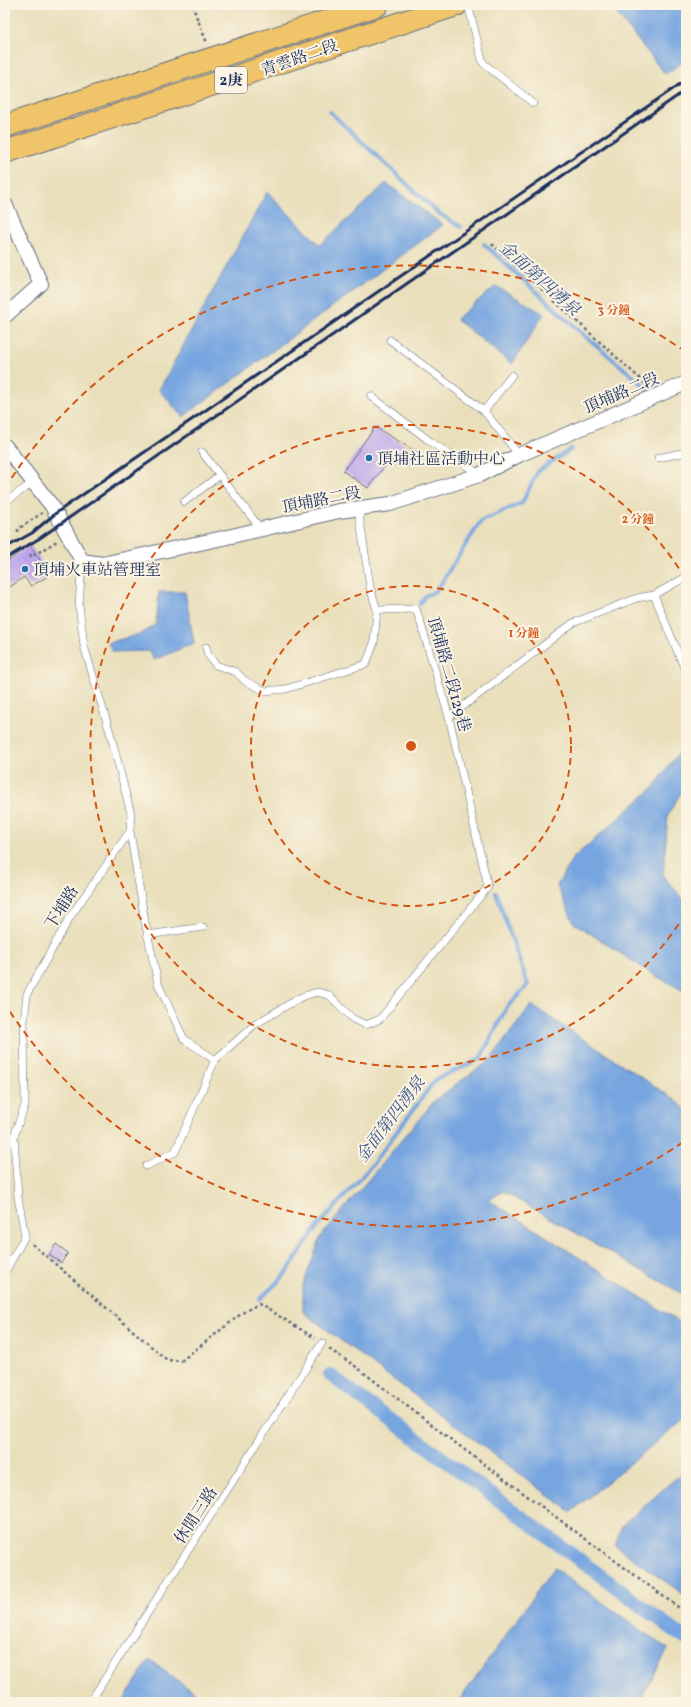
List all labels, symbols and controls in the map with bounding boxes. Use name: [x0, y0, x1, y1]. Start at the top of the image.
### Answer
street label: 青雲路二段: [258, 35, 341, 82]
road number: 2庚: [215, 67, 247, 93]
water label: 金面第四湧泉: [493, 236, 585, 322]
text: 3 分鐘: [598, 303, 630, 319]
street label: 頂埔路二段: [581, 368, 663, 420]
place label: 頂埔社區活動中心: [377, 449, 505, 471]
marker: 頂埔社區活動中心: [364, 453, 374, 463]
street label: 頂埔路二段: [280, 483, 363, 519]
text: 2 分鐘: [622, 512, 654, 528]
place label: 頂埔火車站管理室: [33, 560, 161, 582]
marker: 頂埔火車站管理室: [20, 564, 30, 574]
street label: 頂埔路二段129巷: [421, 614, 475, 735]
text: 1 分鐘: [508, 626, 540, 642]
centre of rings: [404, 739, 418, 753]
street label: 下埔路: [41, 882, 85, 934]
water label: 金面第四湧泉: [351, 1071, 432, 1168]
street label: 休閒三路: [170, 1483, 223, 1549]

